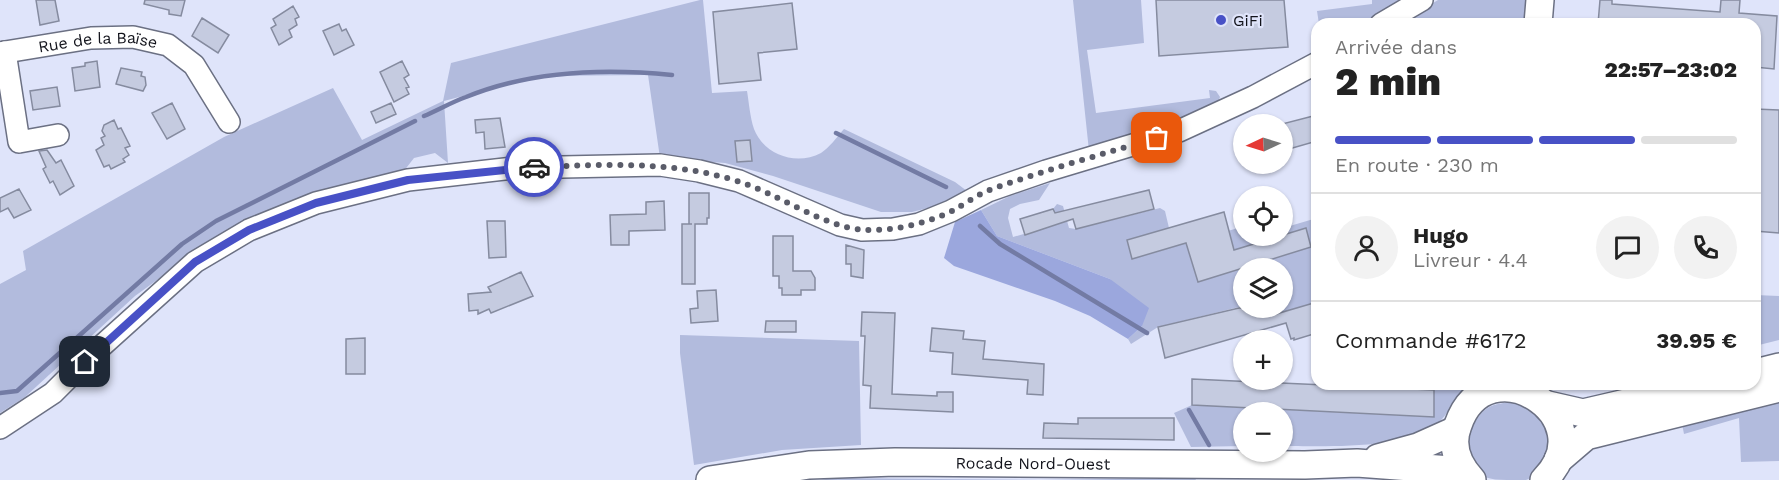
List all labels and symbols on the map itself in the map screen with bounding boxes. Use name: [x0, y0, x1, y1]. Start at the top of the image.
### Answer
place label: GiFi: [1233, 11, 1263, 30]
marker: GiFi: [1214, 13, 1228, 27]
street label: Rue de la Baïse: [37, 28, 159, 57]
pin: [1131, 112, 1182, 163]
north arrow: [1233, 114, 1293, 174]
courier: [504, 137, 564, 197]
pin: [59, 336, 110, 387]
street label: Rocade Nord-Ouest: [955, 453, 1111, 474]

